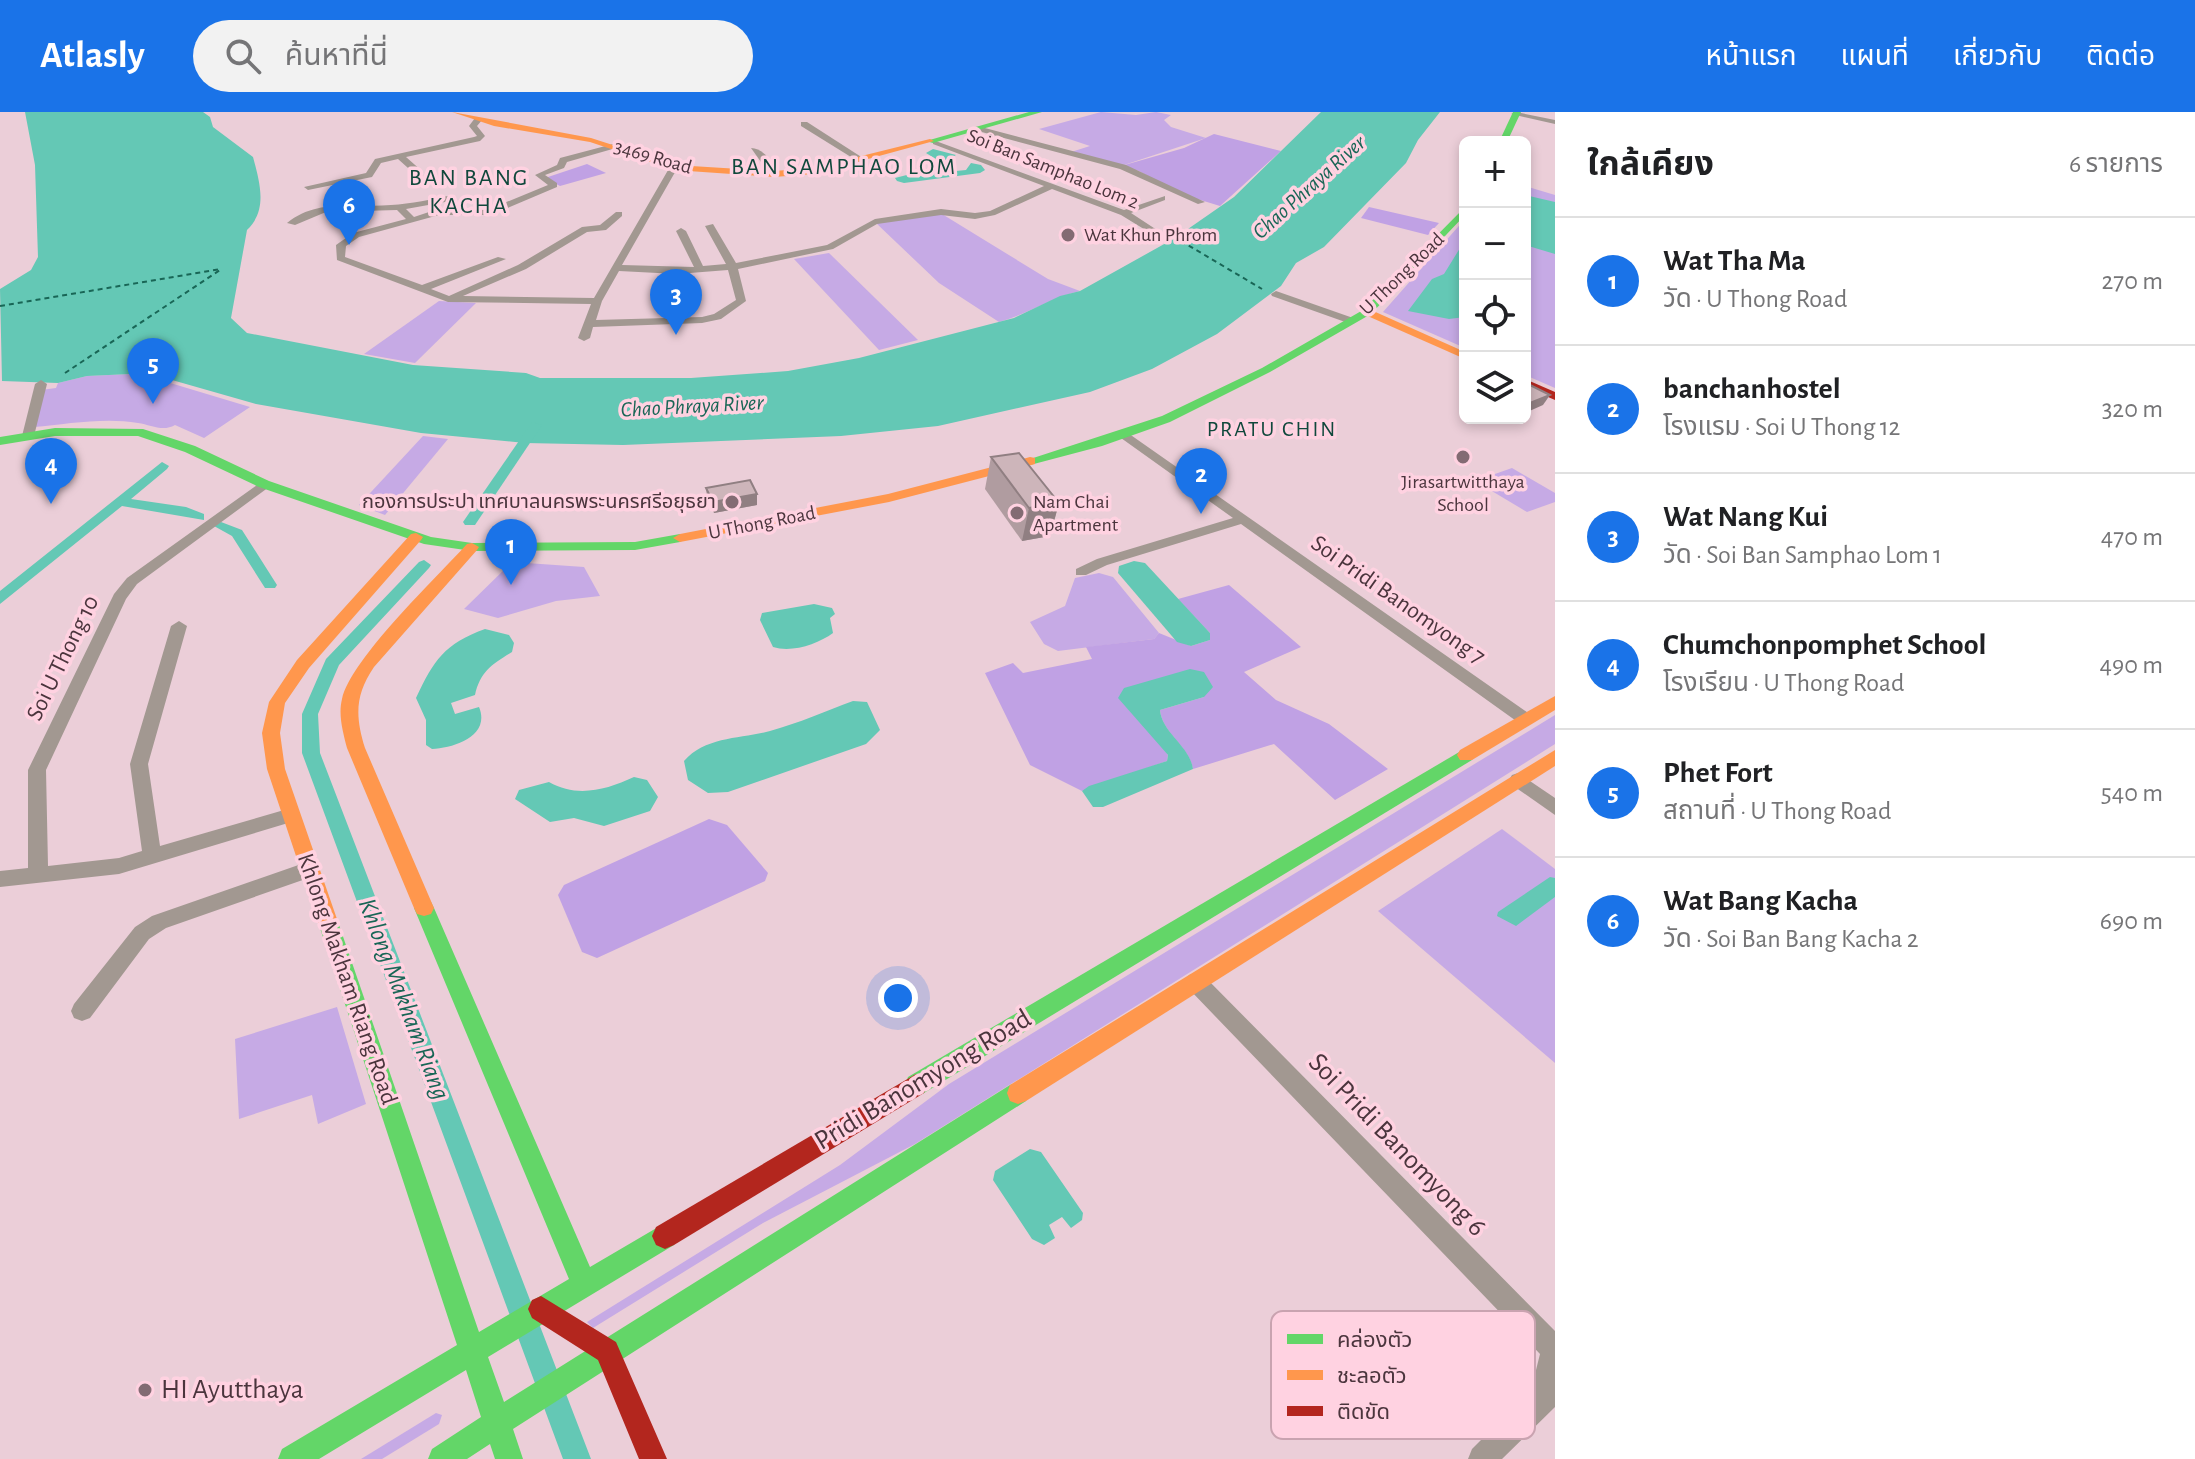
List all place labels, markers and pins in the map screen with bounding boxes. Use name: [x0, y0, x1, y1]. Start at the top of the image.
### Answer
pin: 6: [323, 179, 375, 245]
place label: Wat Khun Phrom: [1084, 225, 1217, 245]
marker: Wat Khun Phrom: [1059, 226, 1077, 244]
pin: 3: [650, 269, 702, 335]
pin: 5: [127, 338, 179, 404]
pin: 4: [25, 438, 77, 504]
pin: 2: [1175, 448, 1227, 514]
marker: Jirasartwitthaya School: [1454, 448, 1472, 466]
place label: Jirasartwitthaya School: [1401, 472, 1525, 515]
place label: กองการประปา เทศบาลนครพระนครศรีอยุธยา: [362, 492, 716, 513]
place label: Nam Chai Apartment: [1033, 492, 1119, 535]
marker: กองการประปา เทศบาลนครพระนครศรีอยุธยา: [723, 493, 741, 511]
marker: Nam Chai Apartment: [1008, 504, 1026, 522]
pin: 1: [485, 519, 537, 585]
place label: HI Ayutthaya: [161, 1376, 304, 1404]
marker: HI Ayutthaya: [136, 1381, 154, 1399]

